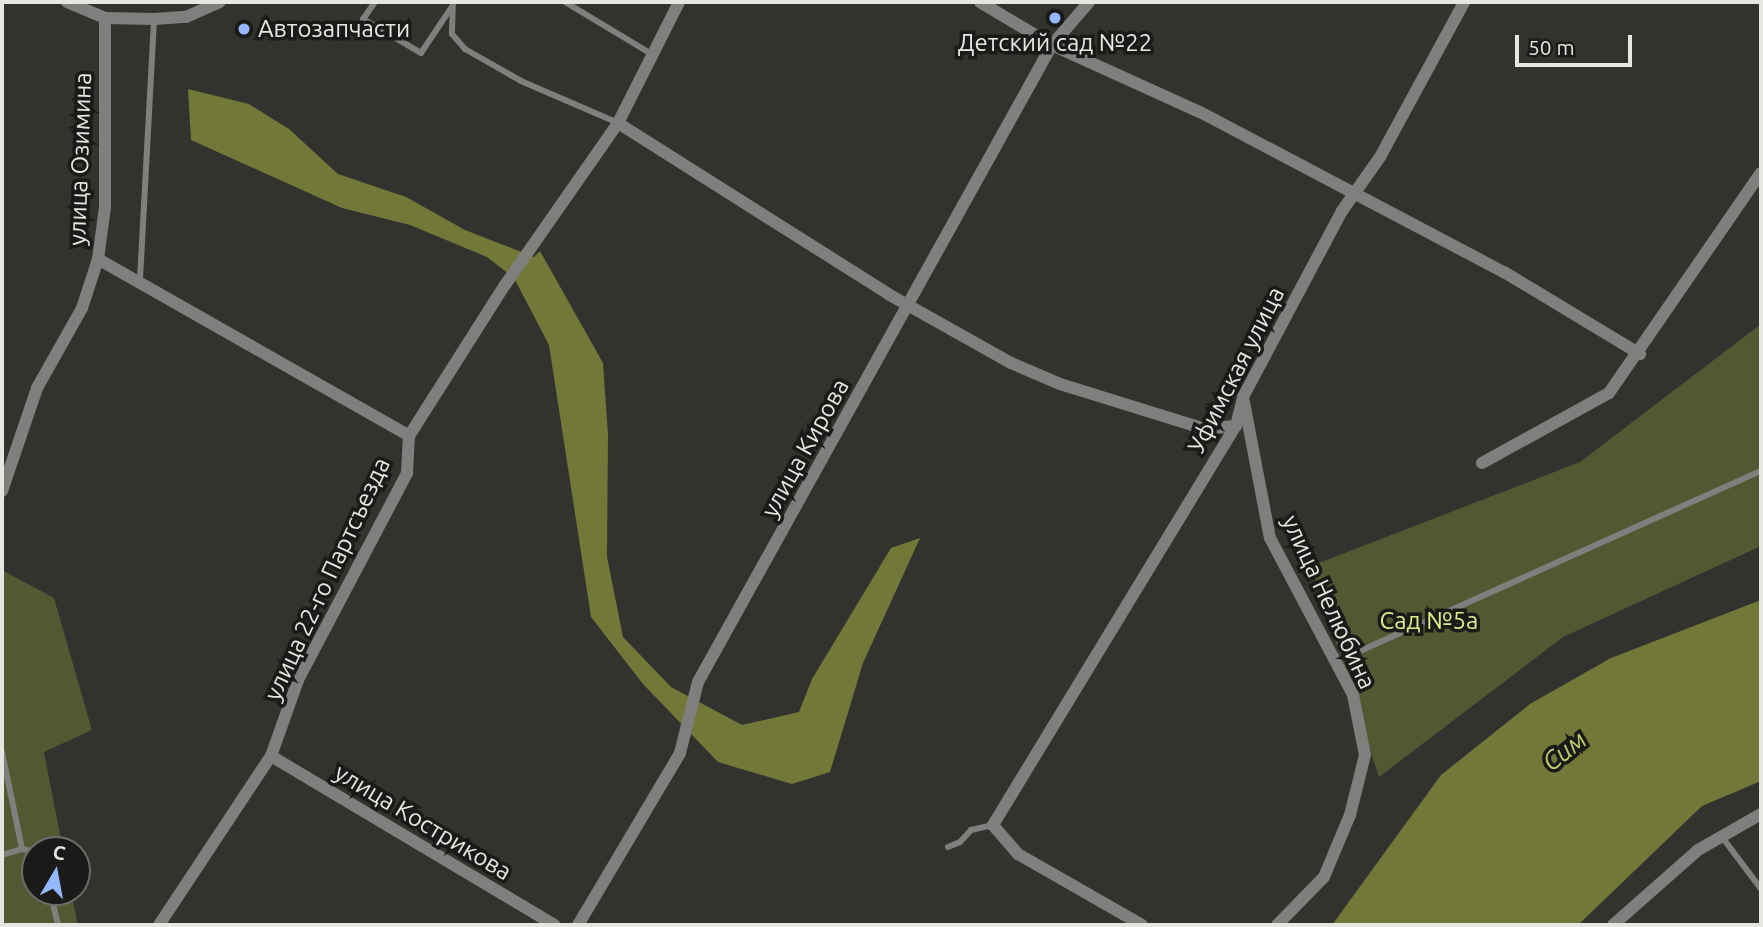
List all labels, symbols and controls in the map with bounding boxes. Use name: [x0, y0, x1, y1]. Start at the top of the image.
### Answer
marker: Детский сад №22: [1047, 10, 1063, 26]
place label: Автозапчасти: [258, 15, 410, 43]
marker: Автозапчасти: [236, 21, 252, 37]
scale bar: [1518, 21, 1635, 65]
place label: Детский сад №22: [958, 29, 1152, 57]
text: 50 m: [1528, 35, 1575, 59]
street label: улица Озимина: [63, 72, 97, 246]
street label: Уфимская улица: [1182, 282, 1290, 458]
street label: улица Кирова: [755, 374, 855, 522]
street label: улица 22-го Партсъезда: [258, 453, 396, 705]
street label: улица Нелюбина: [1276, 510, 1382, 694]
park label: Сад №5а: [1380, 607, 1478, 635]
water label: Сим: [1536, 724, 1592, 778]
street label: улица Кострикова: [329, 758, 517, 886]
north arrow: [21, 836, 91, 906]
text: С: [51, 840, 67, 864]

